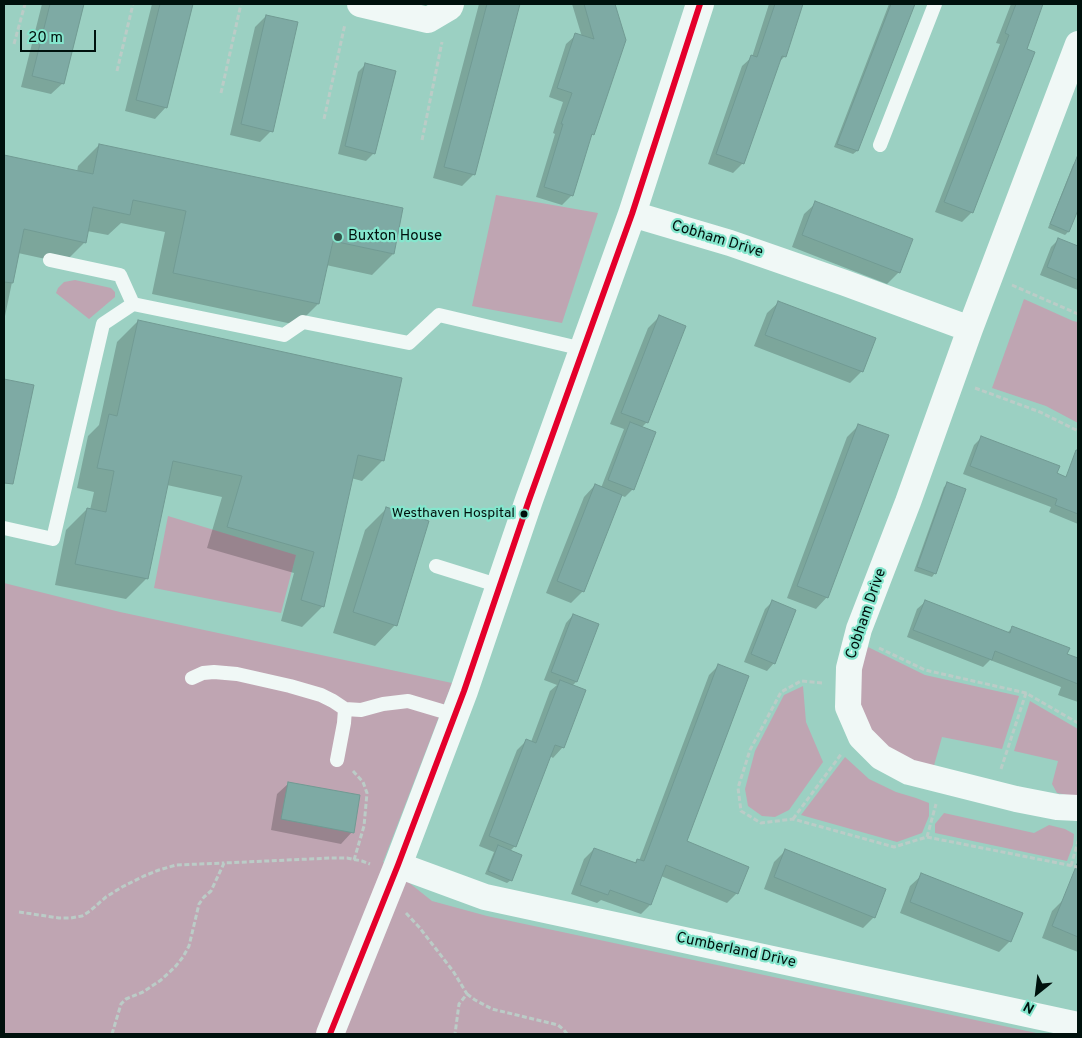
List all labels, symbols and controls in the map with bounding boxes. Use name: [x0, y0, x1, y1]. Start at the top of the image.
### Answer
scale bar: [22, 20, 99, 52]
text: 20 m: [28, 29, 63, 48]
street label: Cobham Drive: [669, 218, 765, 262]
place label: Buxton House: [348, 228, 442, 246]
marker: Buxton House: [332, 231, 344, 243]
place label: Westhaven Hospital: [392, 506, 515, 522]
marker: Westhaven Hospital: [519, 509, 529, 519]
street label: Cobham Drive: [843, 566, 891, 662]
street label: Cumberland Drive: [675, 930, 797, 972]
north arrow: [1012, 968, 1062, 1018]
text: N: [1021, 997, 1038, 1016]

